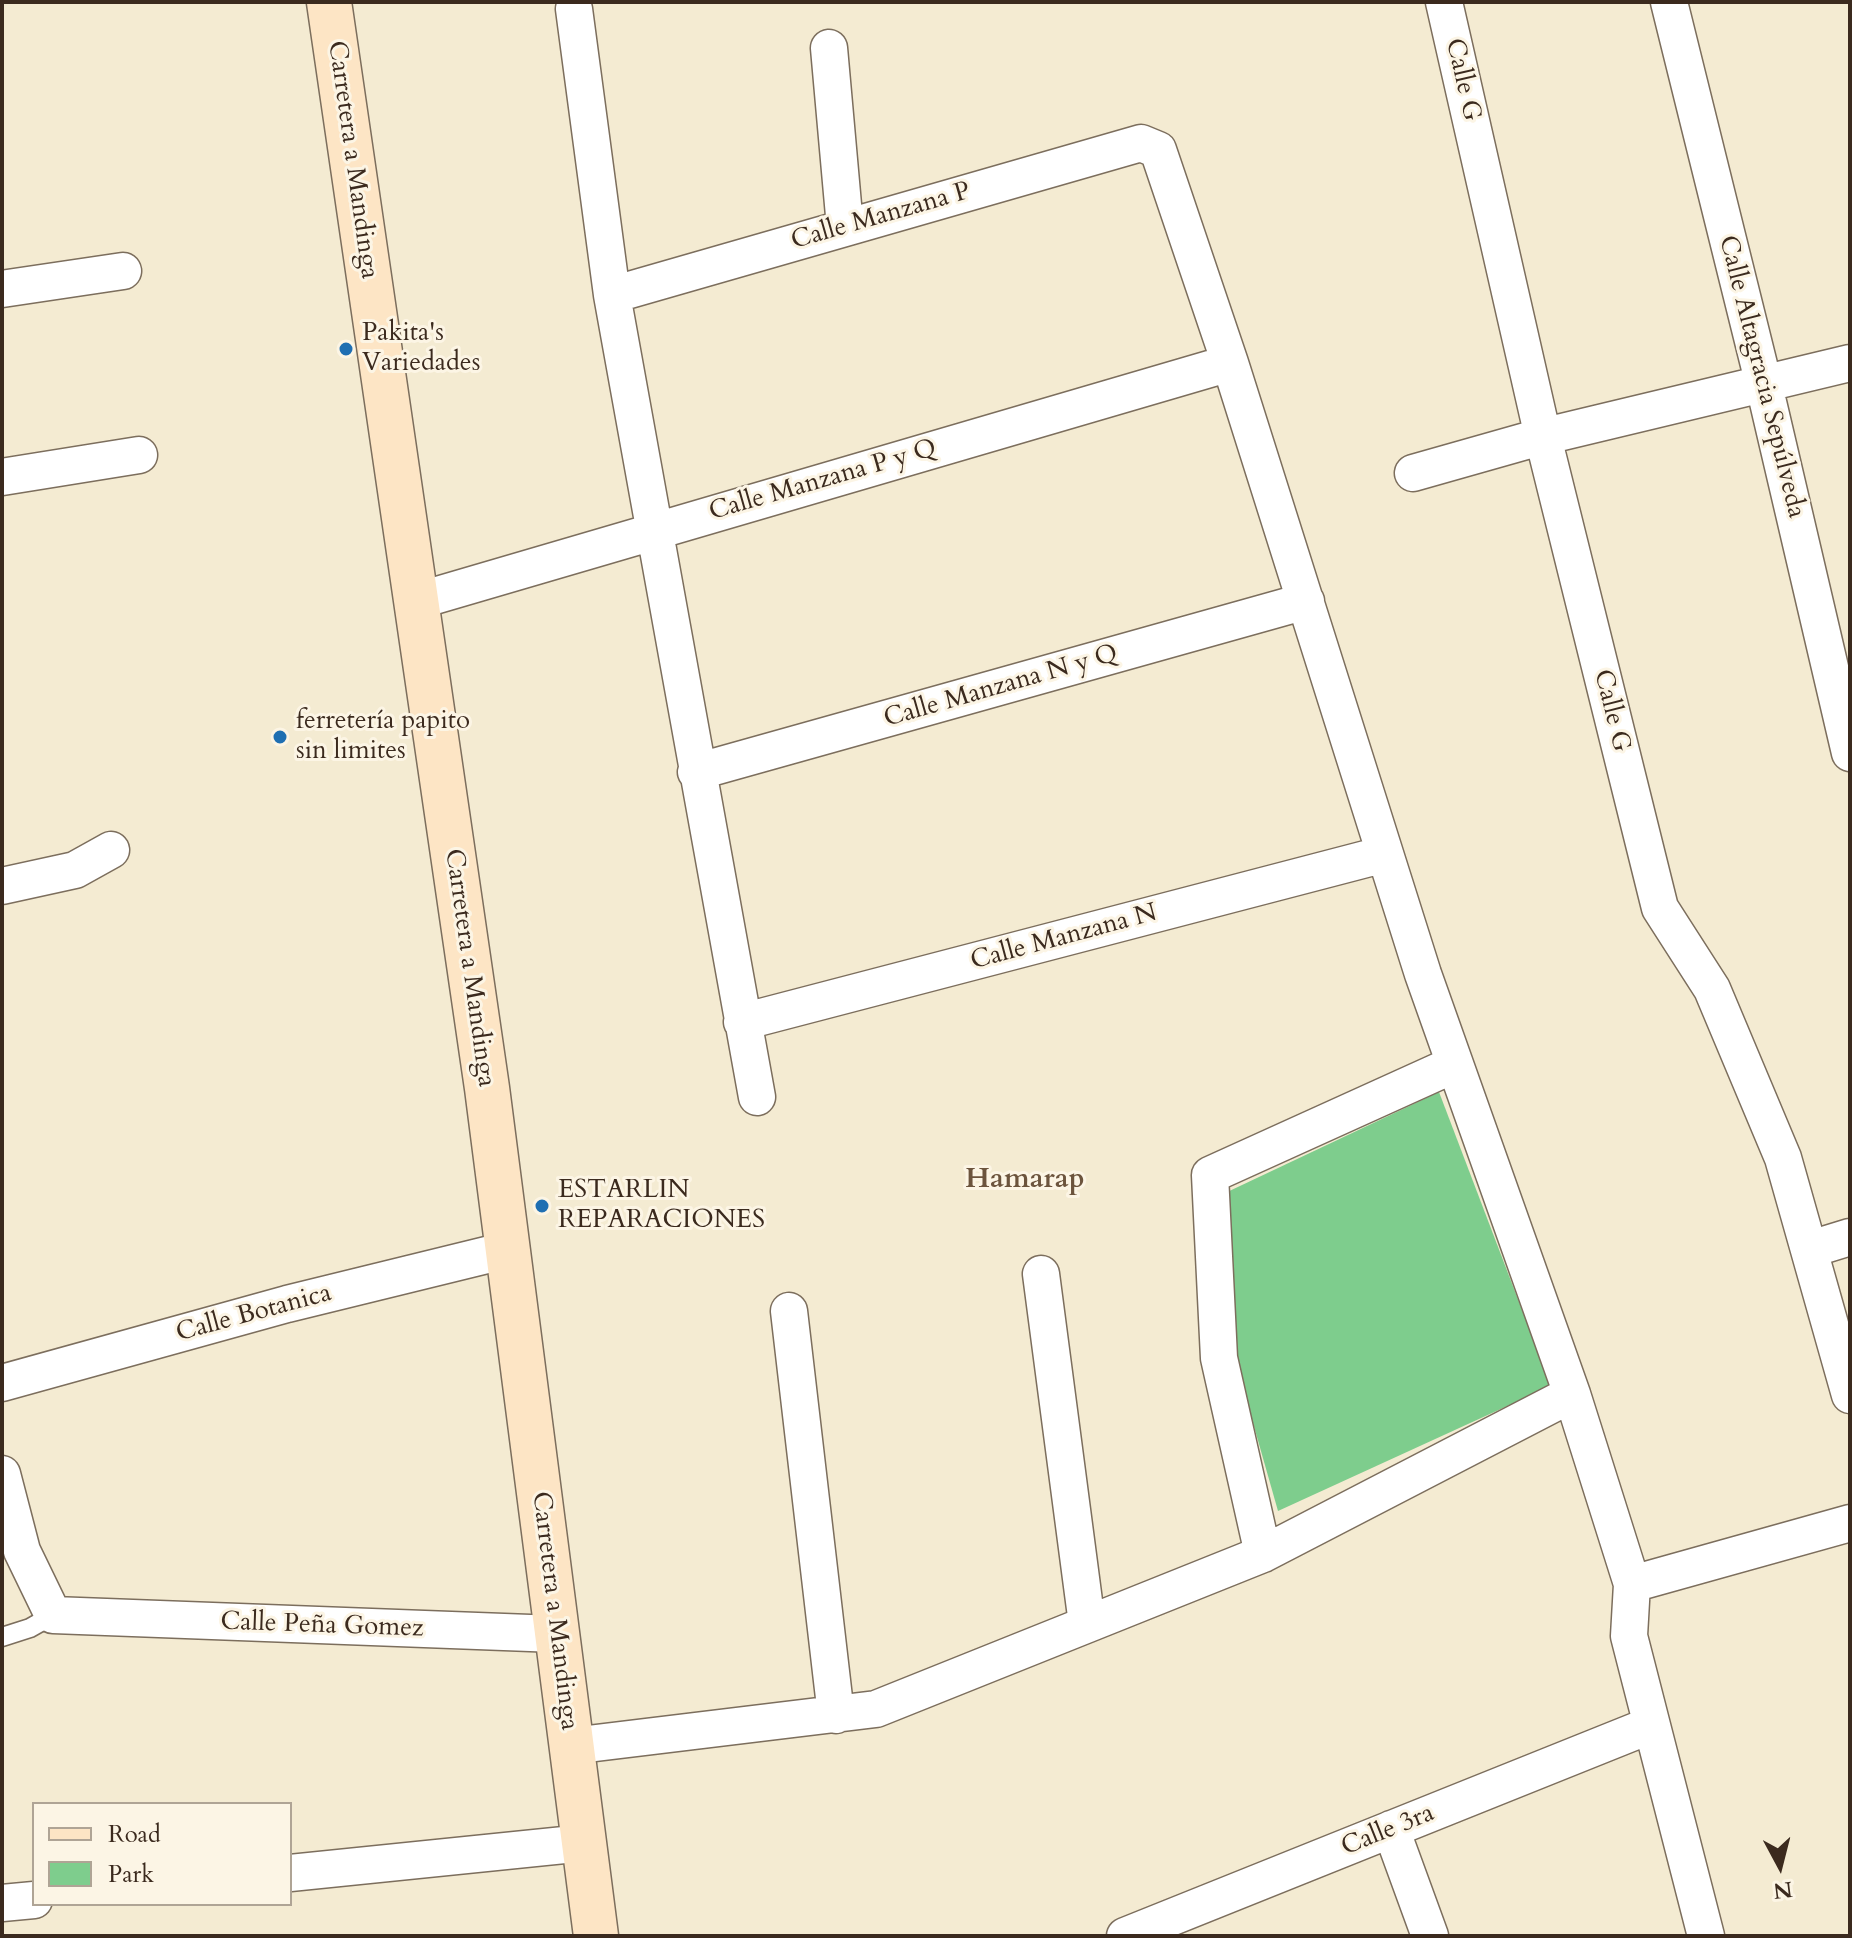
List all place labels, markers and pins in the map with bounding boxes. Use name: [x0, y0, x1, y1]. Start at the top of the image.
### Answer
place label: Pakita's Variedades: [362, 318, 480, 380]
marker: Pakita's Variedades: [337, 340, 355, 358]
place label: ferretería papito sin limites: [296, 706, 470, 768]
marker: ferretería papito sin limites: [271, 728, 289, 746]
place label: ESTARLIN REPARACIONES: [558, 1175, 765, 1236]
marker: ESTARLIN REPARACIONES: [533, 1197, 551, 1215]

